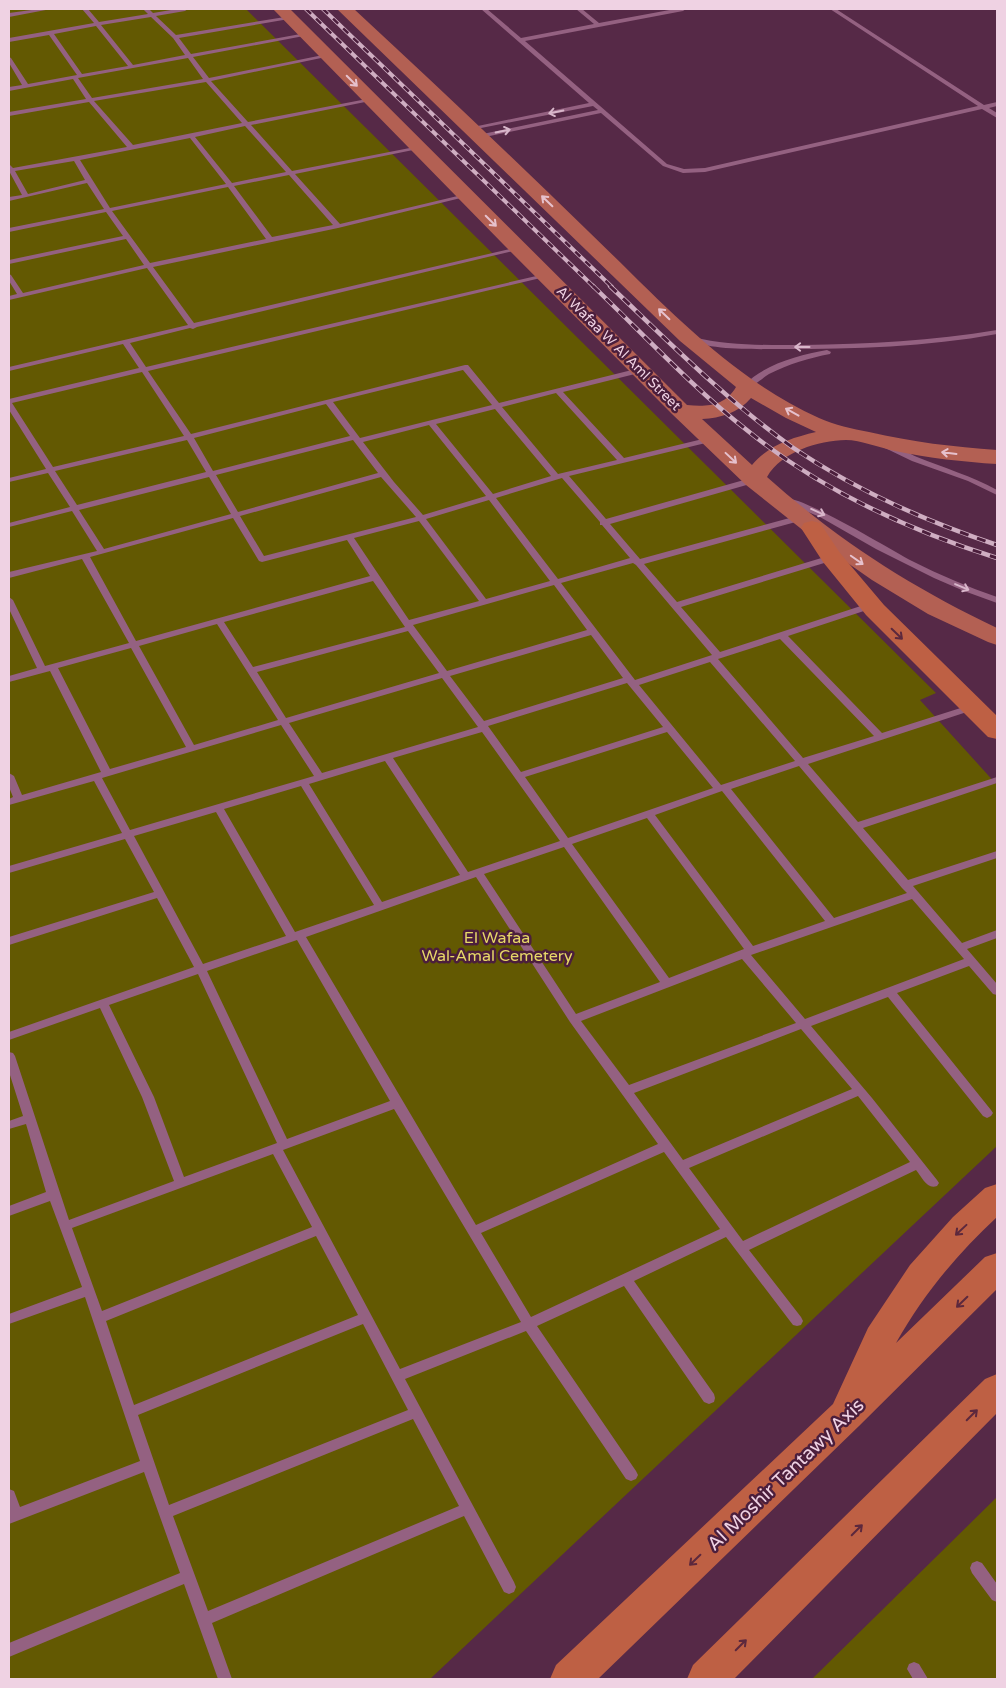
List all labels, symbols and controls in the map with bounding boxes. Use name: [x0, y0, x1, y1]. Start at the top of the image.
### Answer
one-way arrow: [346, 75, 358, 87]
one-way arrow: [548, 108, 564, 118]
one-way arrow: [494, 126, 510, 136]
one-way arrow: [541, 195, 553, 207]
one-way arrow: [485, 215, 497, 227]
street label: Al Wafaa W Al Aml Street: [553, 283, 685, 415]
one-way arrow: [658, 308, 670, 320]
one-way arrow: [794, 342, 810, 352]
one-way arrow: [786, 407, 800, 417]
one-way arrow: [941, 448, 957, 458]
one-way arrow: [725, 452, 737, 464]
one-way arrow: [810, 508, 825, 518]
one-way arrow: [850, 555, 864, 565]
one-way arrow: [954, 582, 969, 592]
one-way arrow: [890, 628, 903, 640]
park label: El Wafaa Wal-Amal Cemetery: [422, 928, 573, 966]
one-way arrow: [955, 1224, 968, 1236]
one-way arrow: [957, 1295, 969, 1307]
street label: Al Moshir Tantawy Axis: [703, 1394, 869, 1555]
one-way arrow: [965, 1410, 977, 1422]
one-way arrow: [850, 1524, 863, 1536]
one-way arrow: [688, 1554, 701, 1566]
one-way arrow: [735, 1639, 748, 1651]

